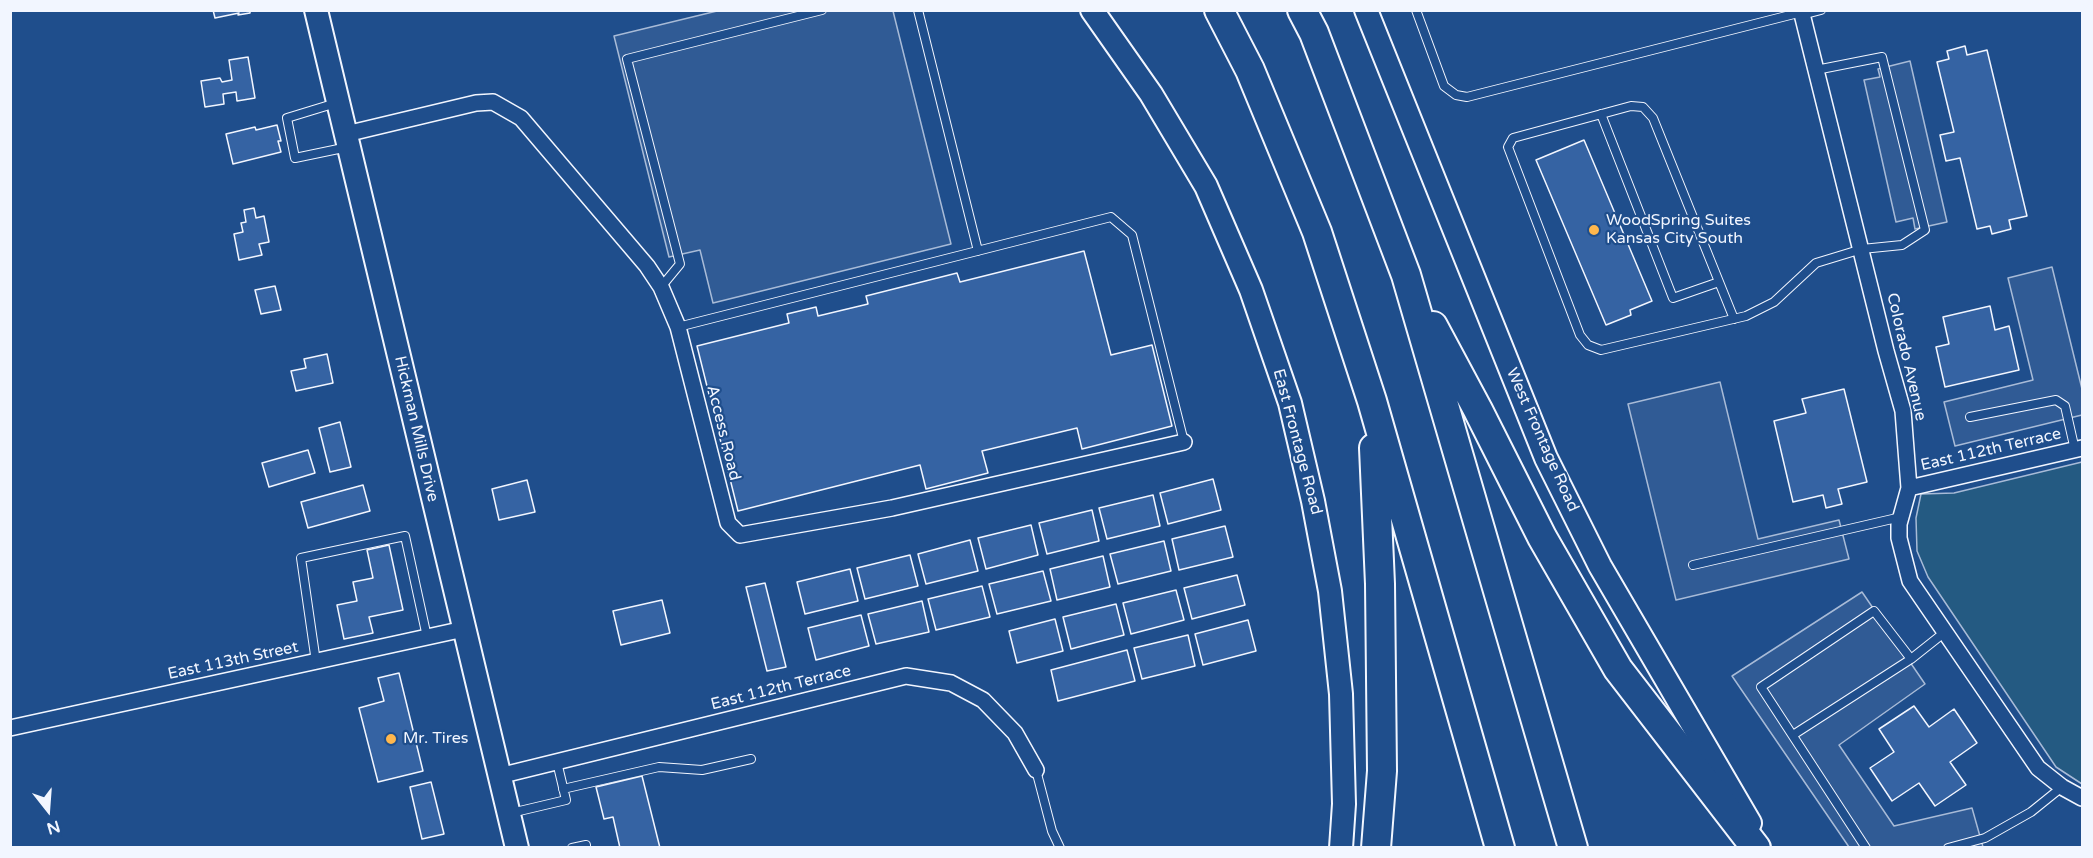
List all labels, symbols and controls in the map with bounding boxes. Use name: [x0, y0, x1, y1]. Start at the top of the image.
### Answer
place label: WoodSpring Suites Kansas City South: [1606, 211, 1751, 249]
marker: WoodSpring Suites Kansas City South: [1587, 223, 1601, 237]
street label: Colorado Avenue: [1882, 291, 1930, 423]
street label: Hickman Mills Drive: [390, 354, 442, 504]
street label: West Frontage Road: [1502, 365, 1582, 515]
street label: East Frontage Road: [1268, 367, 1326, 517]
street label: Access Road: [702, 383, 744, 483]
street label: East 112th Terrace: [1919, 424, 2063, 476]
street label: East 113th Street: [166, 638, 300, 684]
street label: East 112th Terrace: [709, 661, 853, 715]
place label: Mr. Tires: [403, 729, 468, 749]
marker: Mr. Tires: [384, 732, 398, 746]
north arrow: [18, 780, 78, 840]
text: N: [44, 816, 62, 839]

